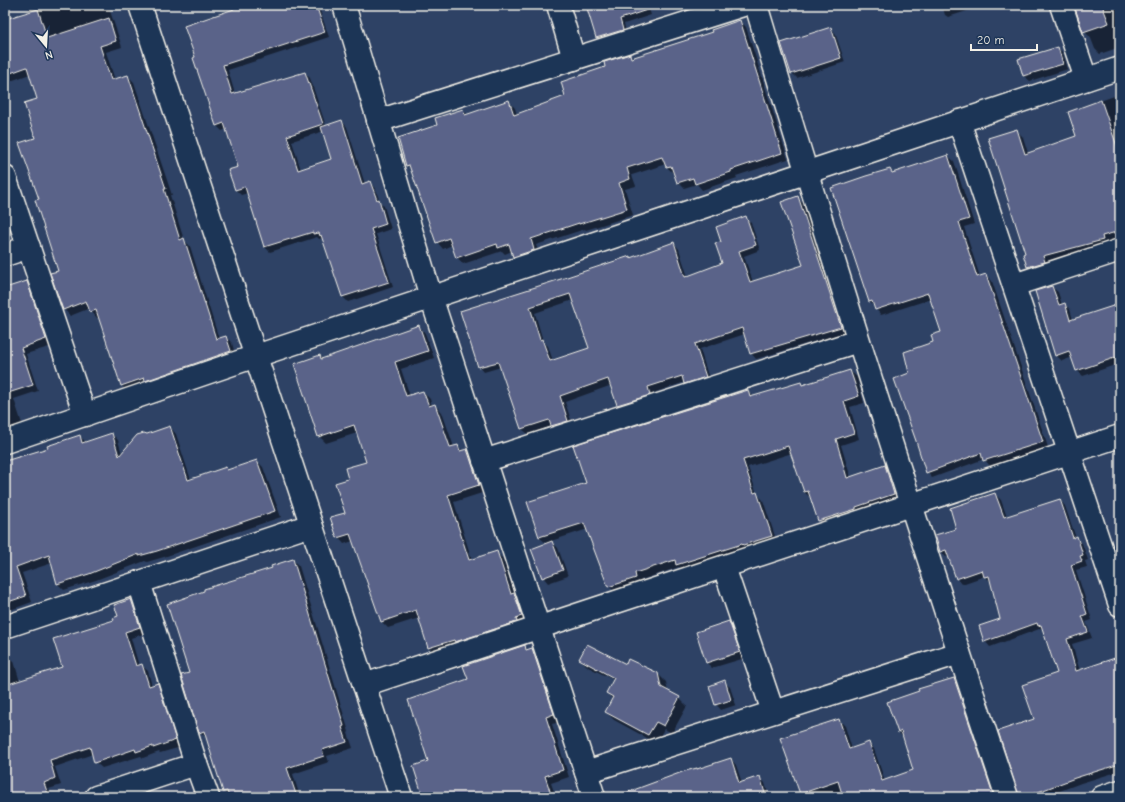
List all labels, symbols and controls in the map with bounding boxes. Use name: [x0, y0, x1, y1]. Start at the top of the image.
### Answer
north arrow: [26, 26, 66, 66]
scale bar: [971, 26, 1037, 52]
text: 20 m: [977, 33, 1005, 47]
text: N: [44, 48, 54, 62]

